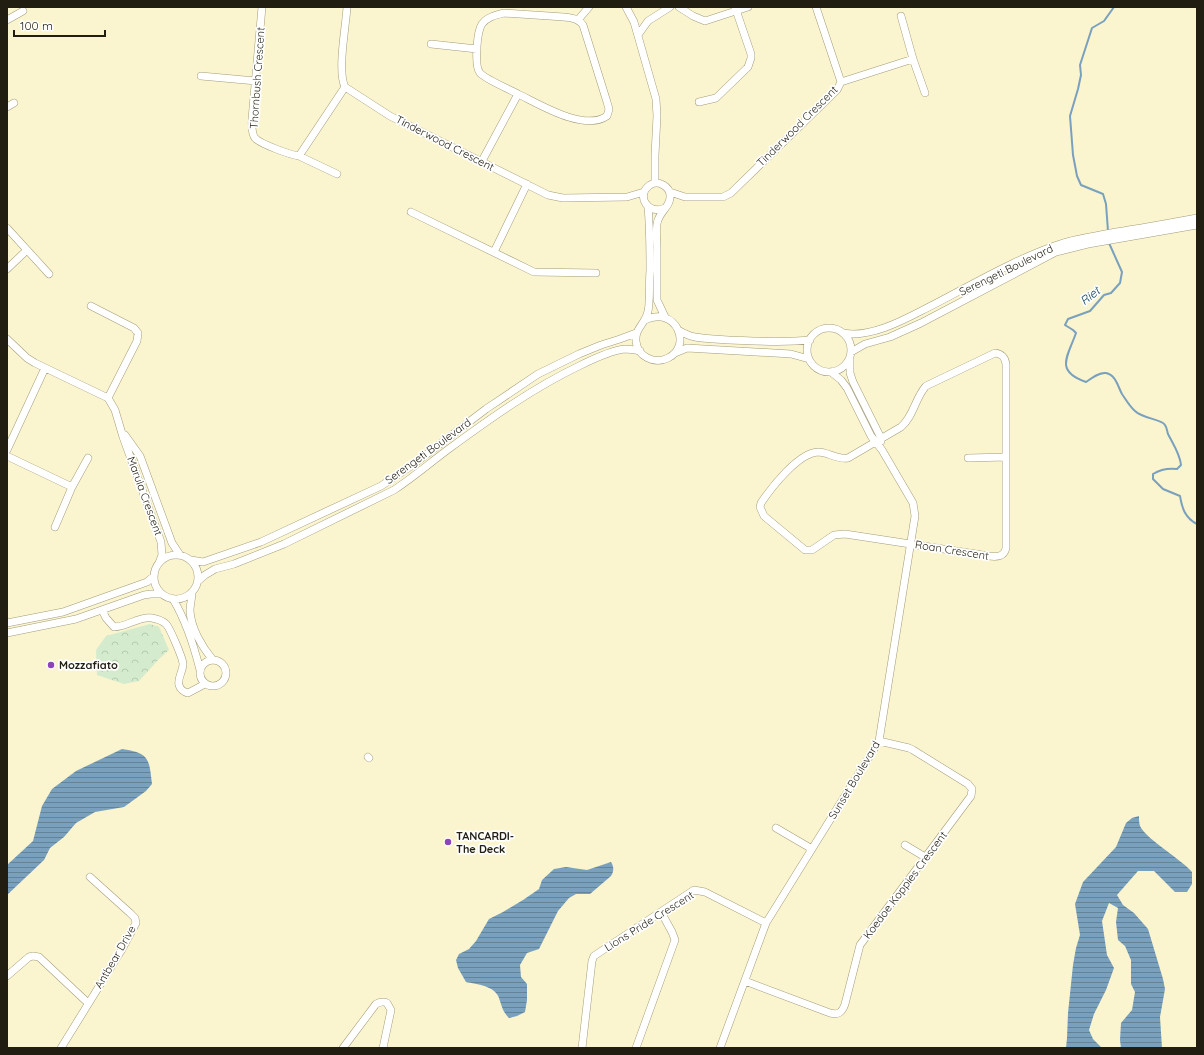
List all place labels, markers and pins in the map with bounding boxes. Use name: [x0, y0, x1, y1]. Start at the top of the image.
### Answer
place label: Mozzafiato: [59, 658, 118, 672]
marker: Mozzafiato: [46, 660, 56, 670]
place label: TANCARDI- The Deck: [456, 829, 514, 856]
marker: TANCARDI- The Deck: [443, 837, 453, 847]

